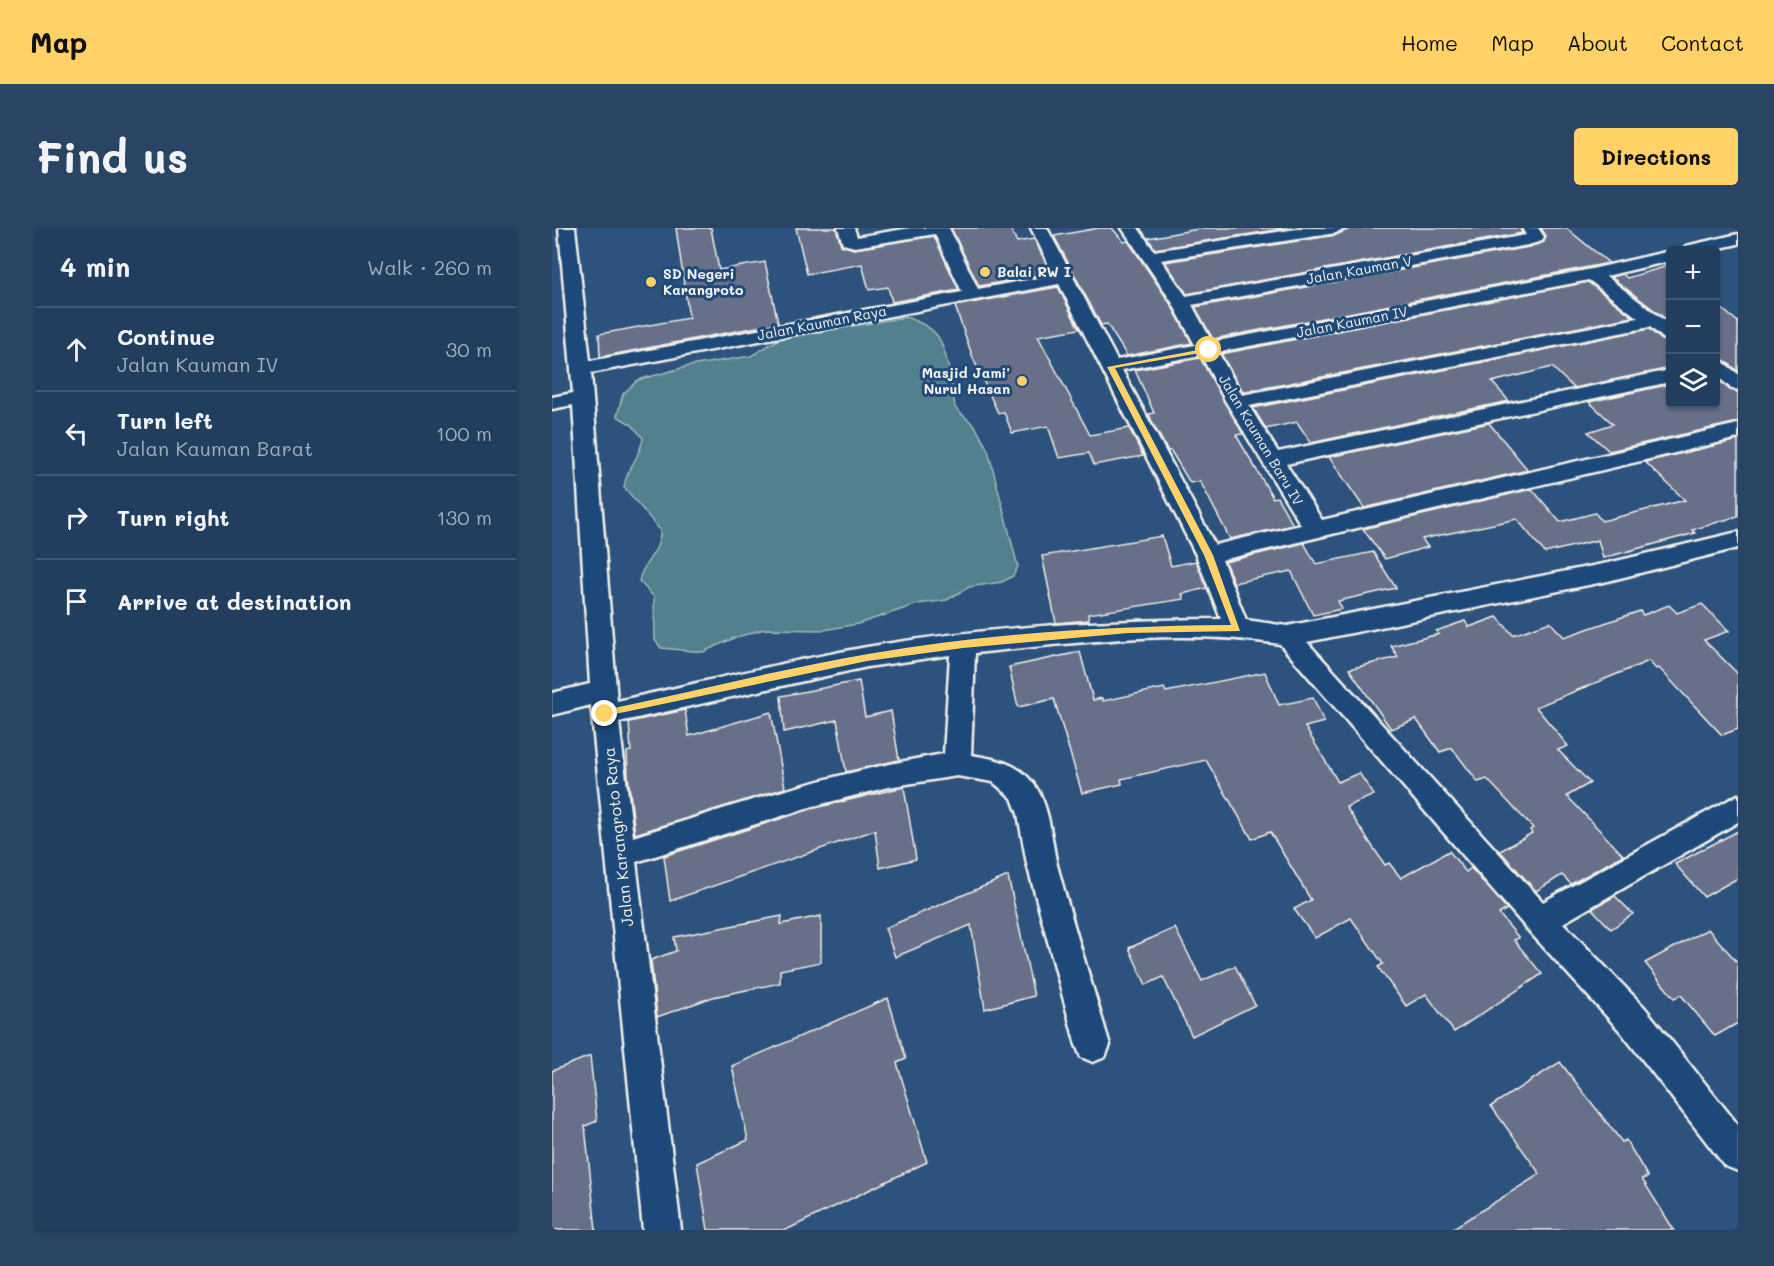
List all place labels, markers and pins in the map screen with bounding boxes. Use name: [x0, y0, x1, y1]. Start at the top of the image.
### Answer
place label: Balai RW I: [997, 262, 1071, 281]
place label: SD Negeri Karangroto: [663, 264, 744, 299]
marker: Balai RW I: [978, 265, 992, 279]
marker: SD Negeri Karangroto: [644, 275, 658, 289]
place label: Masjid Jami' Nurul Hasan: [922, 363, 1010, 398]
marker: Masjid Jami' Nurul Hasan: [1015, 374, 1029, 388]

